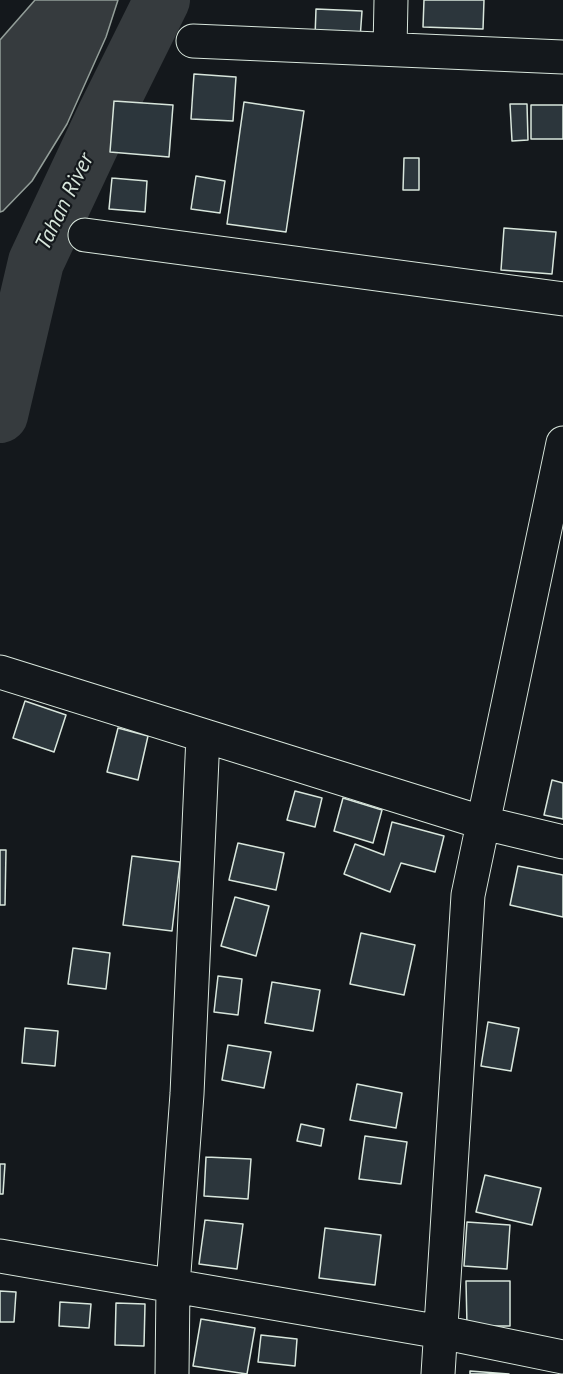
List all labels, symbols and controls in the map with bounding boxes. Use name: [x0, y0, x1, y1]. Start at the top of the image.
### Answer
water label: Tahan River: [30, 149, 100, 255]

